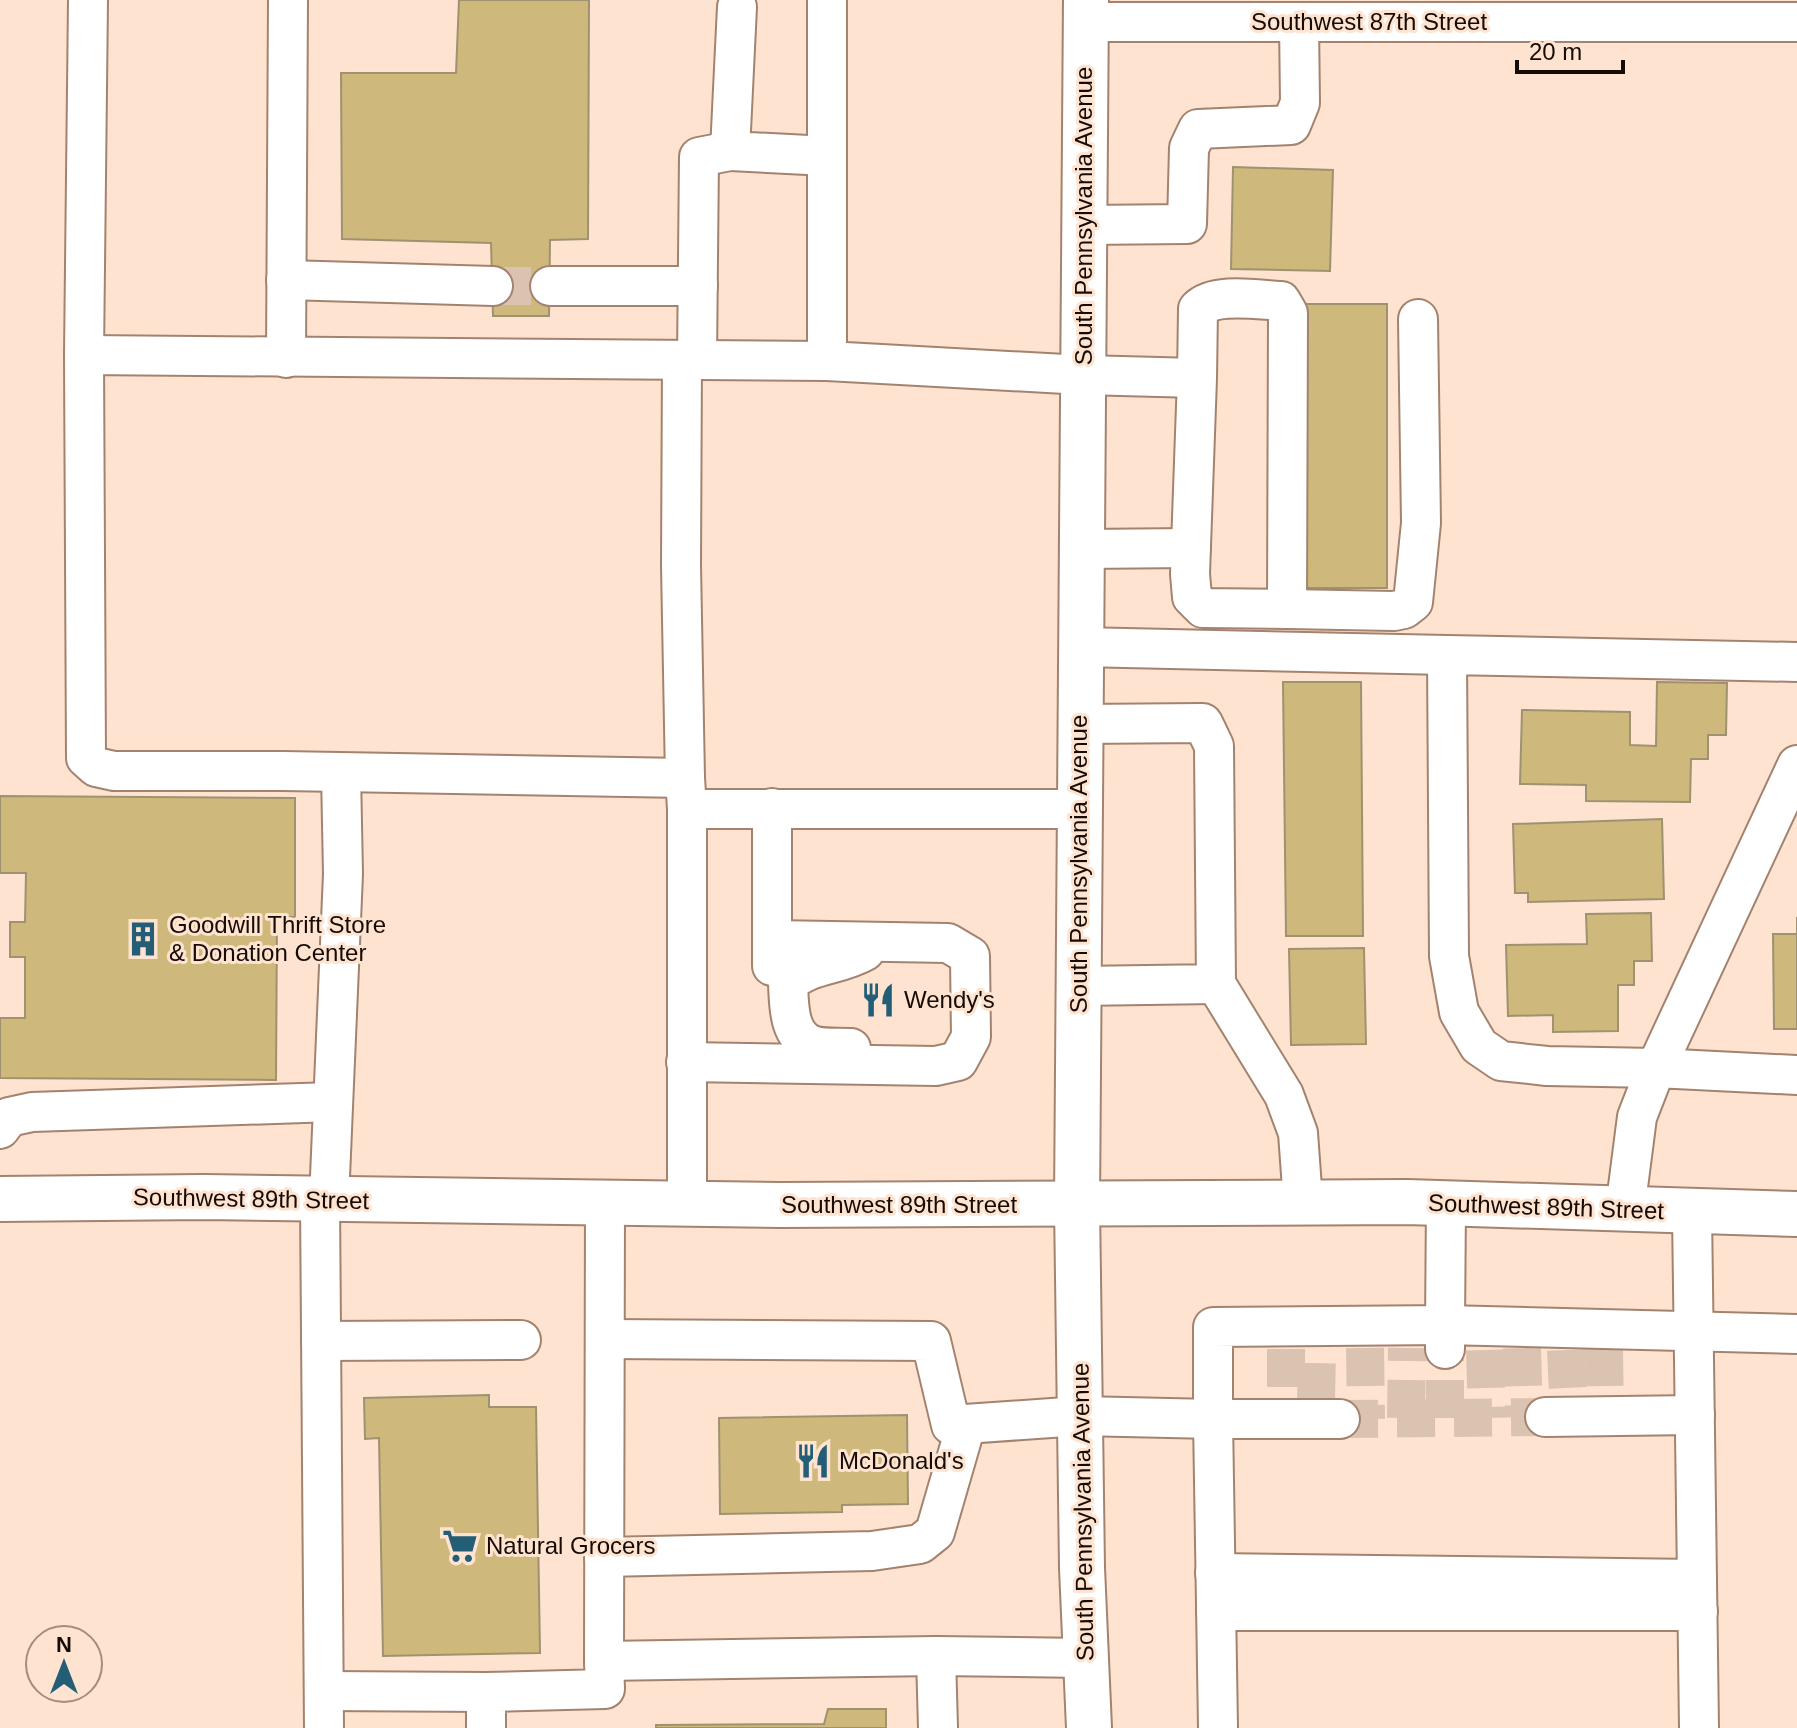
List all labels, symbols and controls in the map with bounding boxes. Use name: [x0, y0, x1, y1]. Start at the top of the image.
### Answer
street label: Southwest 87th Street: [1251, 8, 1487, 35]
scale bar: [1517, 24, 1623, 74]
text: 20 m: [1529, 38, 1582, 65]
street label: South Pennsylvania Avenue: [1070, 67, 1097, 365]
street label: South Pennsylvania Avenue: [1065, 715, 1092, 1013]
place label: Goodwill Thrift Store & Donation Center: [169, 911, 386, 966]
building icon: Goodwill Thrift Store & Donation Center: [124, 920, 162, 958]
restaurant icon: Wendy's: [859, 981, 897, 1019]
place label: Wendy's: [904, 986, 995, 1013]
street label: Southwest 89th Street: [133, 1183, 370, 1214]
street label: Southwest 89th Street: [1428, 1189, 1665, 1224]
street label: Southwest 89th Street: [781, 1191, 1017, 1218]
street label: South Pennsylvania Avenue: [1066, 1363, 1099, 1661]
restaurant icon: McDonald's: [794, 1442, 832, 1480]
place label: McDonald's: [839, 1447, 964, 1474]
supermarket icon: Natural Grocers: [441, 1527, 479, 1565]
place label: Natural Grocers: [486, 1532, 655, 1559]
north arrow: [24, 1624, 104, 1704]
text: N: [56, 1632, 72, 1657]

